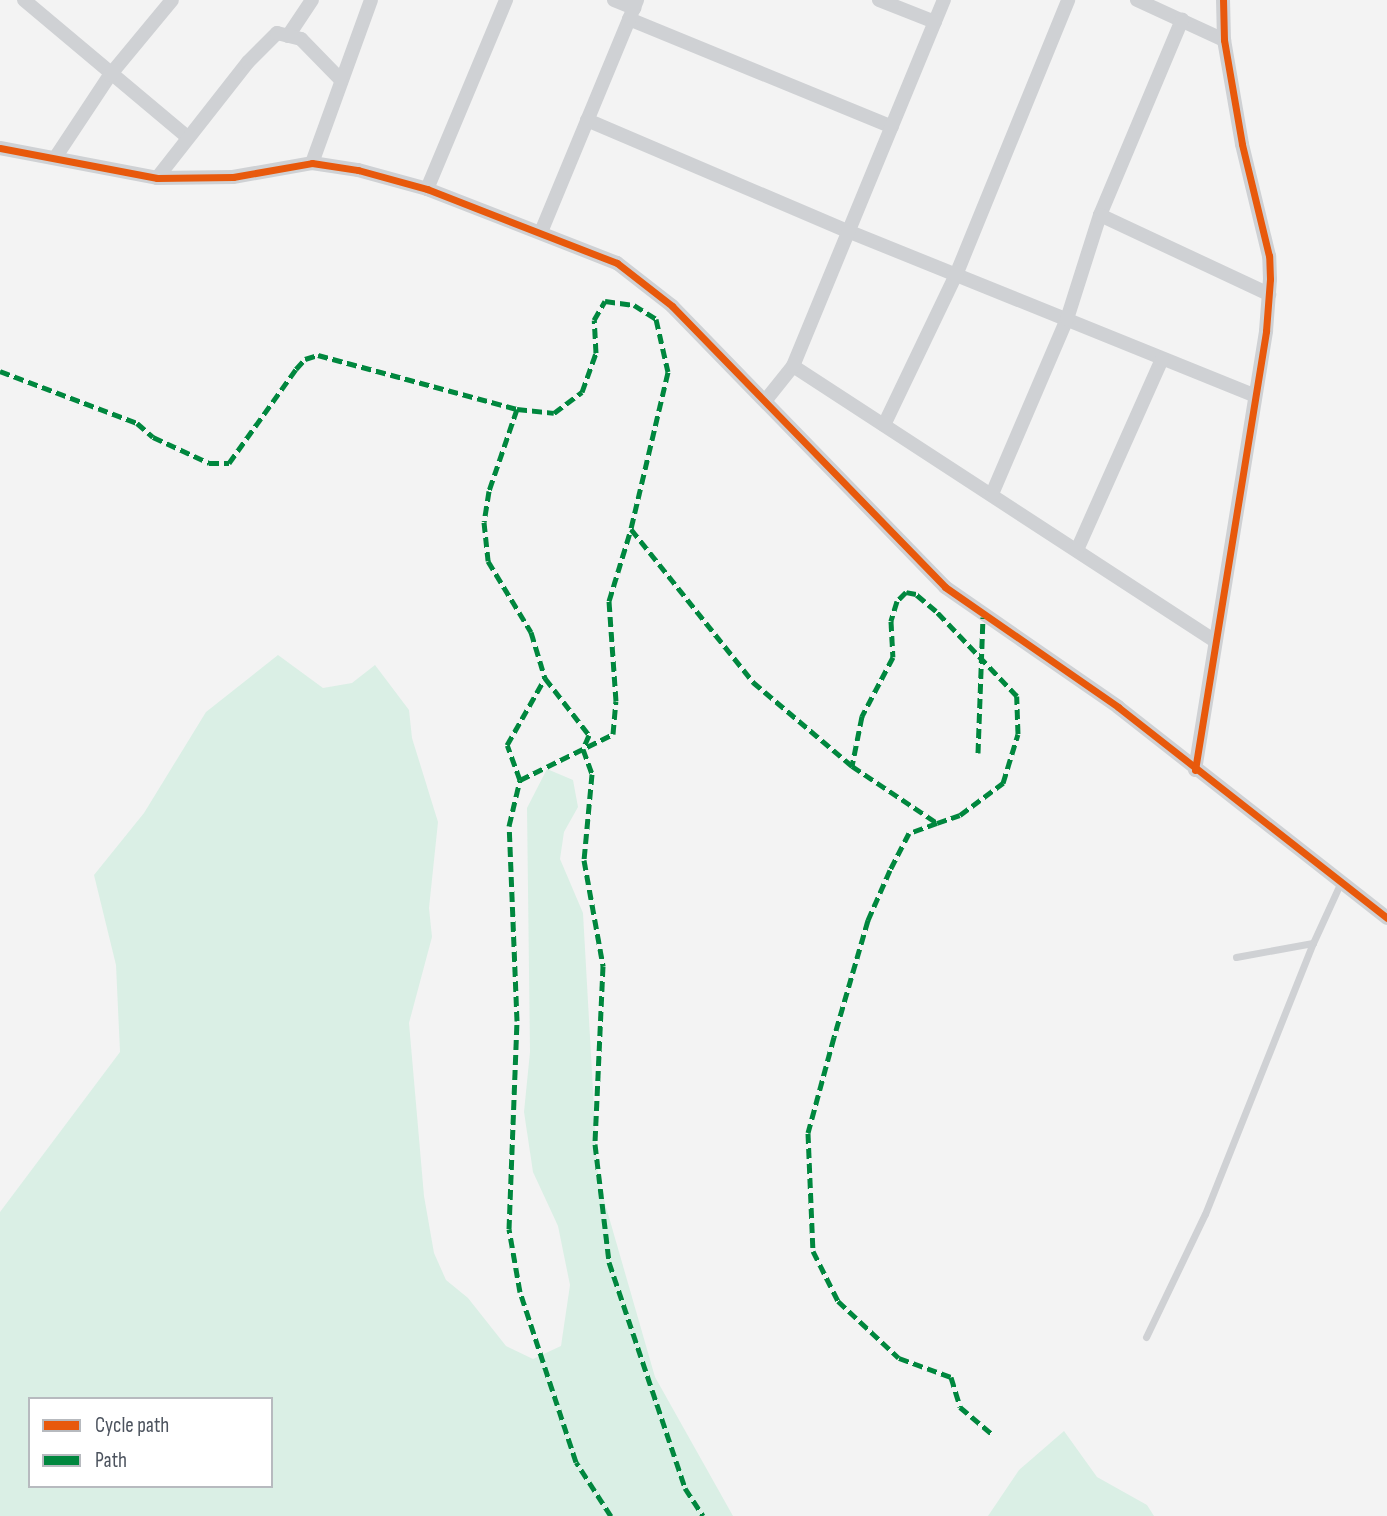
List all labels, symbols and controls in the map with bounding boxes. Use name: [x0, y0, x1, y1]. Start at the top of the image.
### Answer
legend: [28, 1397, 273, 1488]
text: Cycle path: [95, 1413, 169, 1438]
text: Path: [95, 1448, 127, 1473]

